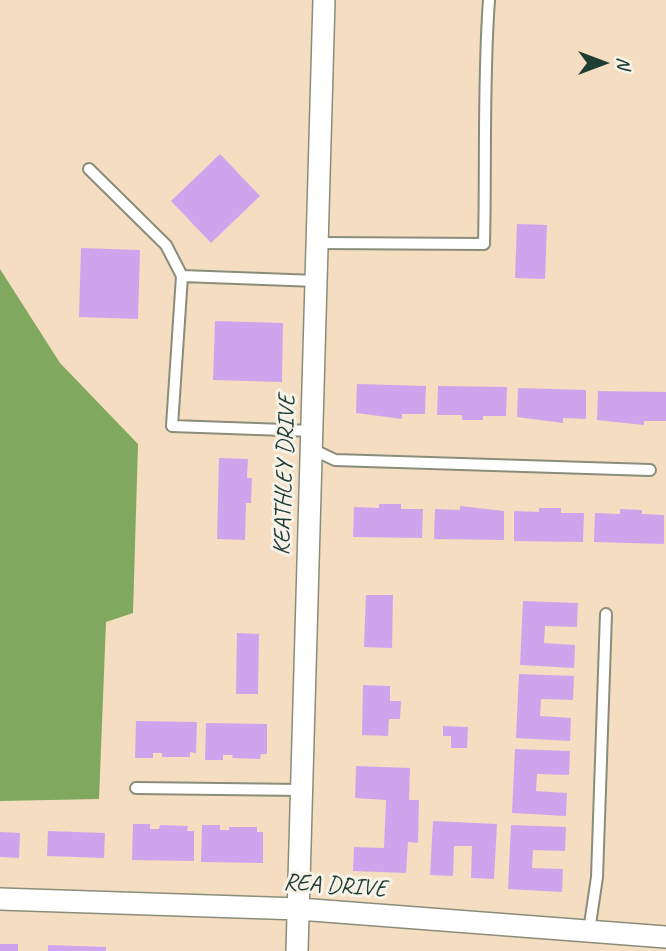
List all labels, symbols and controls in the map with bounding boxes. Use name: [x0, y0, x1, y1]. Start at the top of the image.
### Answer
north arrow: [568, 28, 638, 98]
text: N: [612, 57, 636, 69]
street label: KEATHLEY DRIVE: [268, 394, 302, 556]
street label: REA DRIVE: [283, 868, 387, 904]

